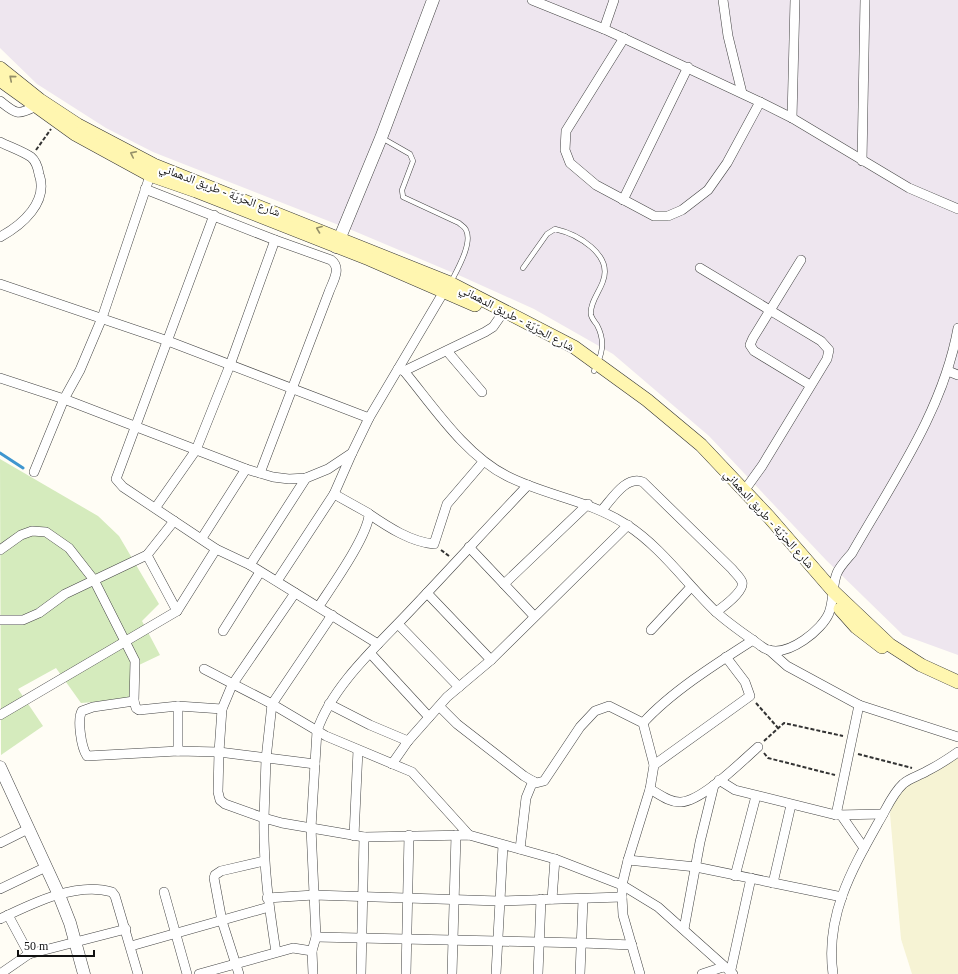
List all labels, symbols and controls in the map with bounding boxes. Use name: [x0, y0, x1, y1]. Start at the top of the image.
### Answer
one-way arrow: [9, 75, 16, 82]
one-way arrow: [130, 151, 138, 159]
street label: شارع الحرّيّة - طريق الدهماني: [157, 161, 282, 222]
one-way arrow: [315, 225, 322, 233]
street label: شارع الحرّيّة - طريق الدهماني: [456, 282, 577, 357]
street label: شارع الحرّيّة - طريق الدهماني: [719, 467, 817, 573]
scale bar: [18, 932, 94, 958]
text: 50 m: [24, 939, 49, 953]

